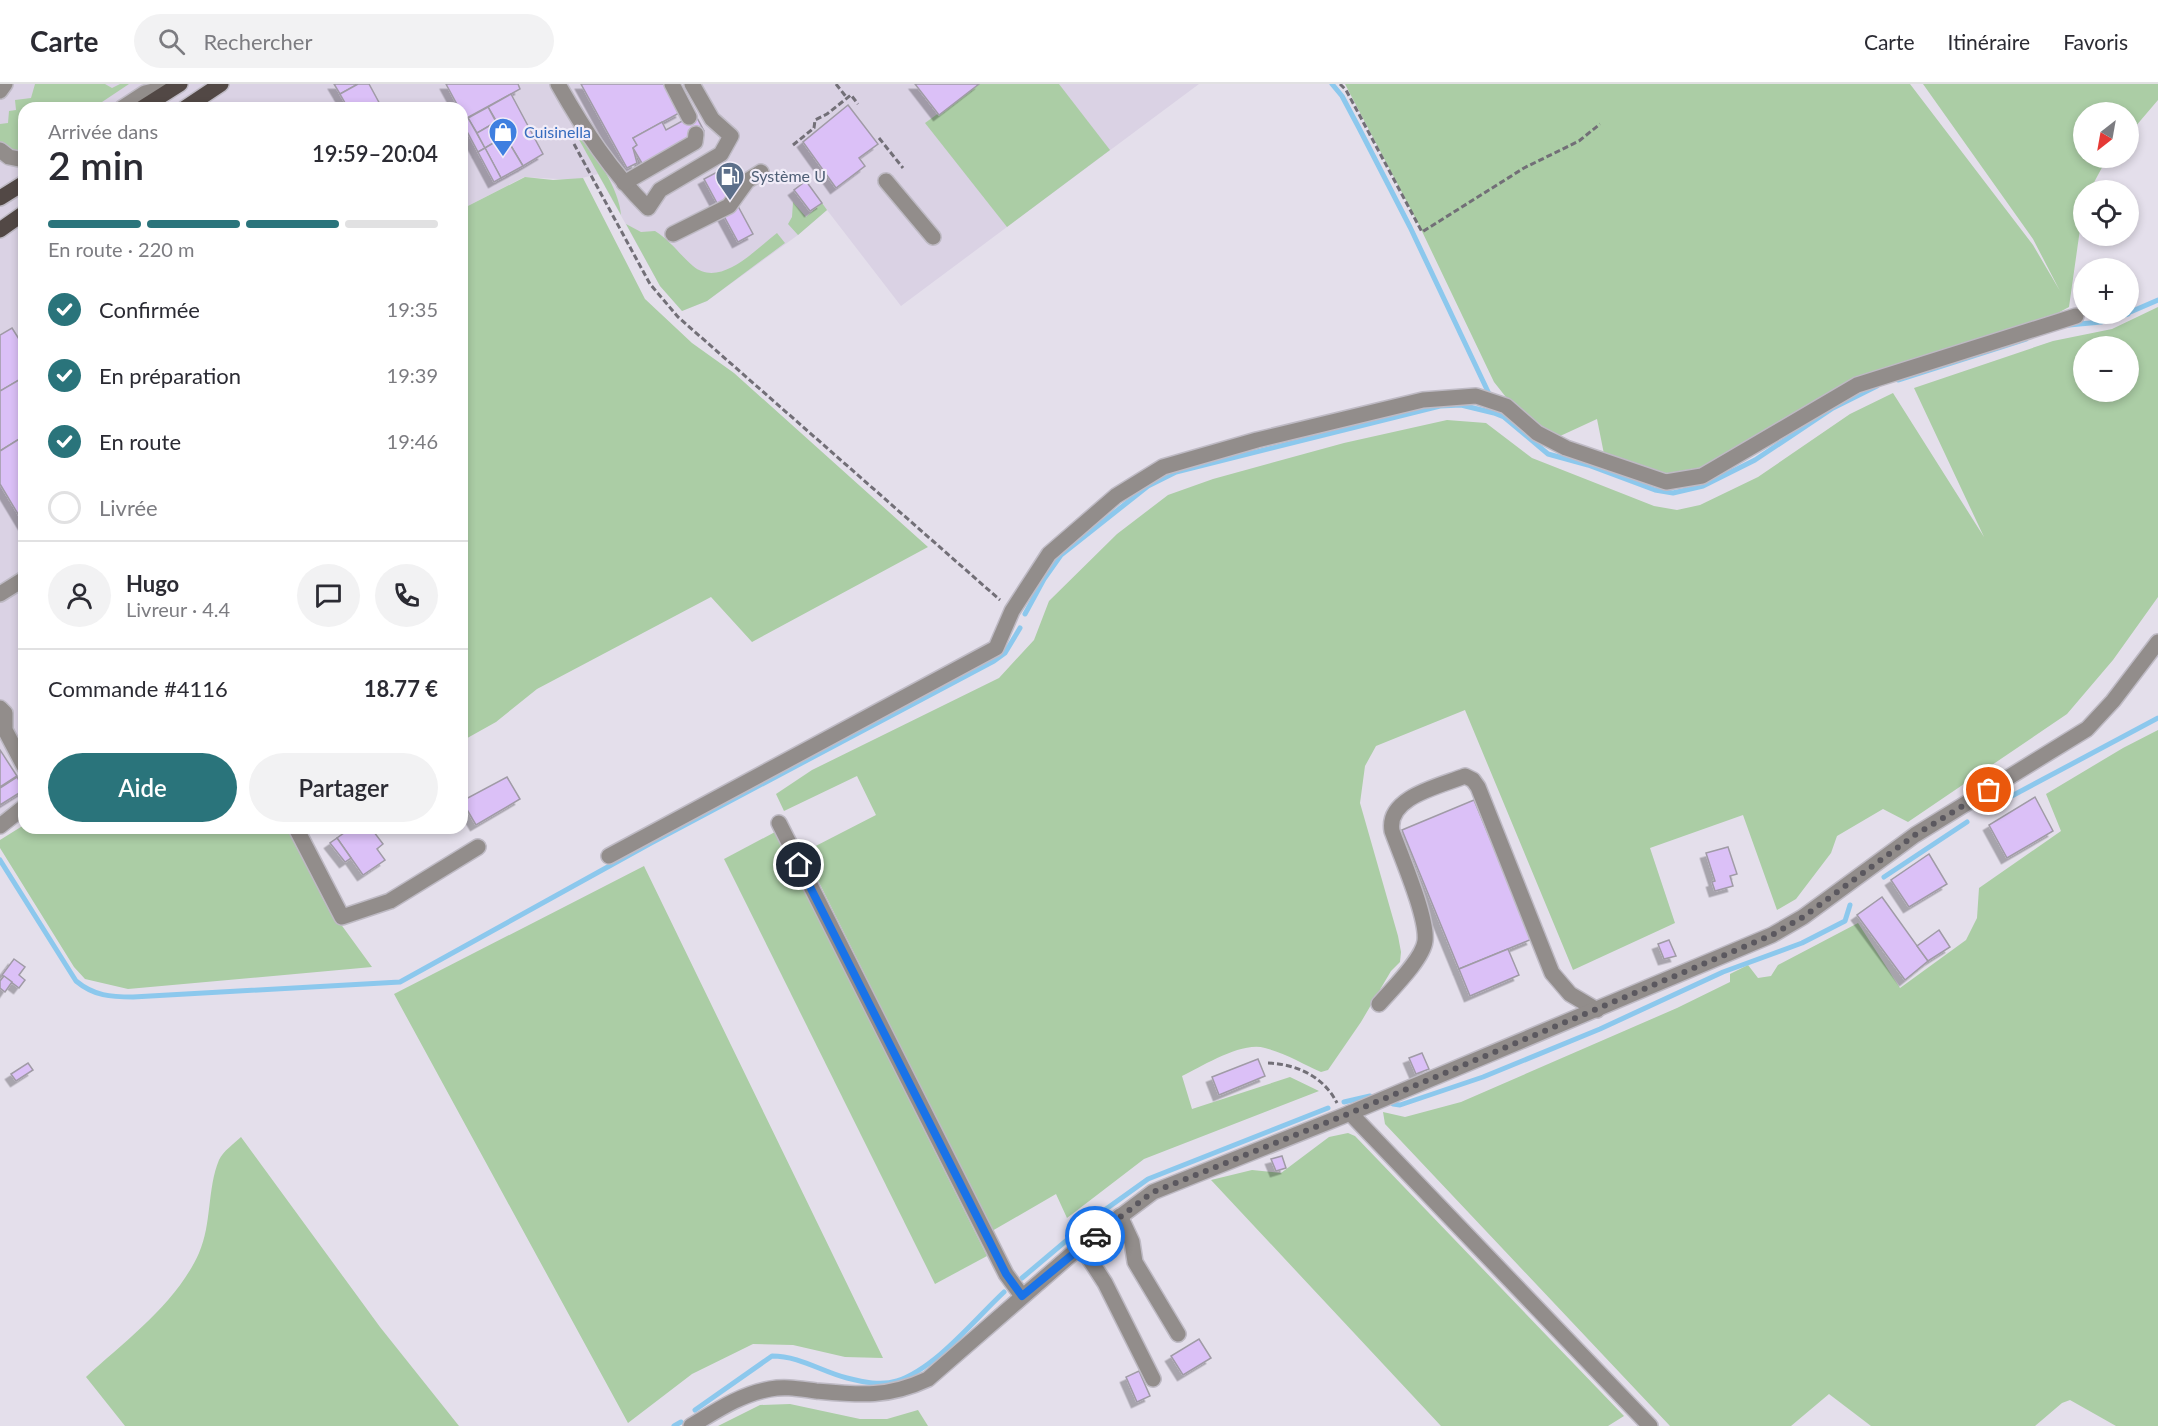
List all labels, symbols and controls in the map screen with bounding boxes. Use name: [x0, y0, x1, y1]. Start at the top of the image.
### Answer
search box: [134, 14, 554, 68]
text: Carte: [30, 24, 98, 58]
icon: search: [155, 25, 188, 58]
text: Rechercher: [203, 28, 312, 55]
text: Carte: [1864, 29, 1915, 54]
text: Itinéraire: [1948, 29, 2030, 54]
text: Favoris: [2063, 29, 2128, 54]
north arrow: [2073, 102, 2139, 168]
map controls: [2073, 102, 2139, 402]
shop icon: Cuisinella: [487, 116, 519, 158]
text: Arrivée dans: [48, 119, 158, 143]
place label: Cuisinella: [524, 122, 591, 141]
text: 19:59–20:04: [312, 140, 438, 167]
text: 2 min: [48, 142, 144, 188]
fuel station icon: Système U: [714, 160, 746, 202]
place label: Système U: [751, 166, 826, 185]
button: locate: [2073, 180, 2139, 246]
text: En route · 220 m: [48, 237, 194, 261]
button: +: [2073, 258, 2139, 324]
icon: check: [48, 293, 81, 326]
text: Confirmée: [99, 296, 200, 323]
text: 19:35: [387, 297, 438, 321]
button: −: [2073, 336, 2139, 402]
icon: check: [48, 359, 81, 392]
text: En préparation: [99, 362, 241, 389]
text: 19:39: [387, 363, 438, 387]
icon: check: [48, 425, 81, 458]
text: En route: [99, 428, 181, 455]
text: 19:46: [387, 429, 438, 453]
text: Livrée: [99, 494, 158, 521]
button: person: [48, 564, 111, 627]
button: chat: [297, 564, 360, 627]
button: phone: [375, 564, 438, 627]
text: Hugo: [126, 570, 179, 597]
text: Livreur · 4.4: [126, 597, 230, 621]
text: Commande #4116: [48, 675, 228, 702]
text: 18.77 €: [364, 675, 438, 702]
button: Aide: [48, 753, 237, 822]
button: Partager: [249, 753, 438, 822]
pin: [1963, 764, 2014, 815]
icon: bag: [1972, 773, 2005, 806]
pin: [773, 839, 824, 890]
icon: home: [782, 848, 815, 881]
courier: [1065, 1206, 1125, 1266]
icon: car: [1079, 1220, 1112, 1253]

